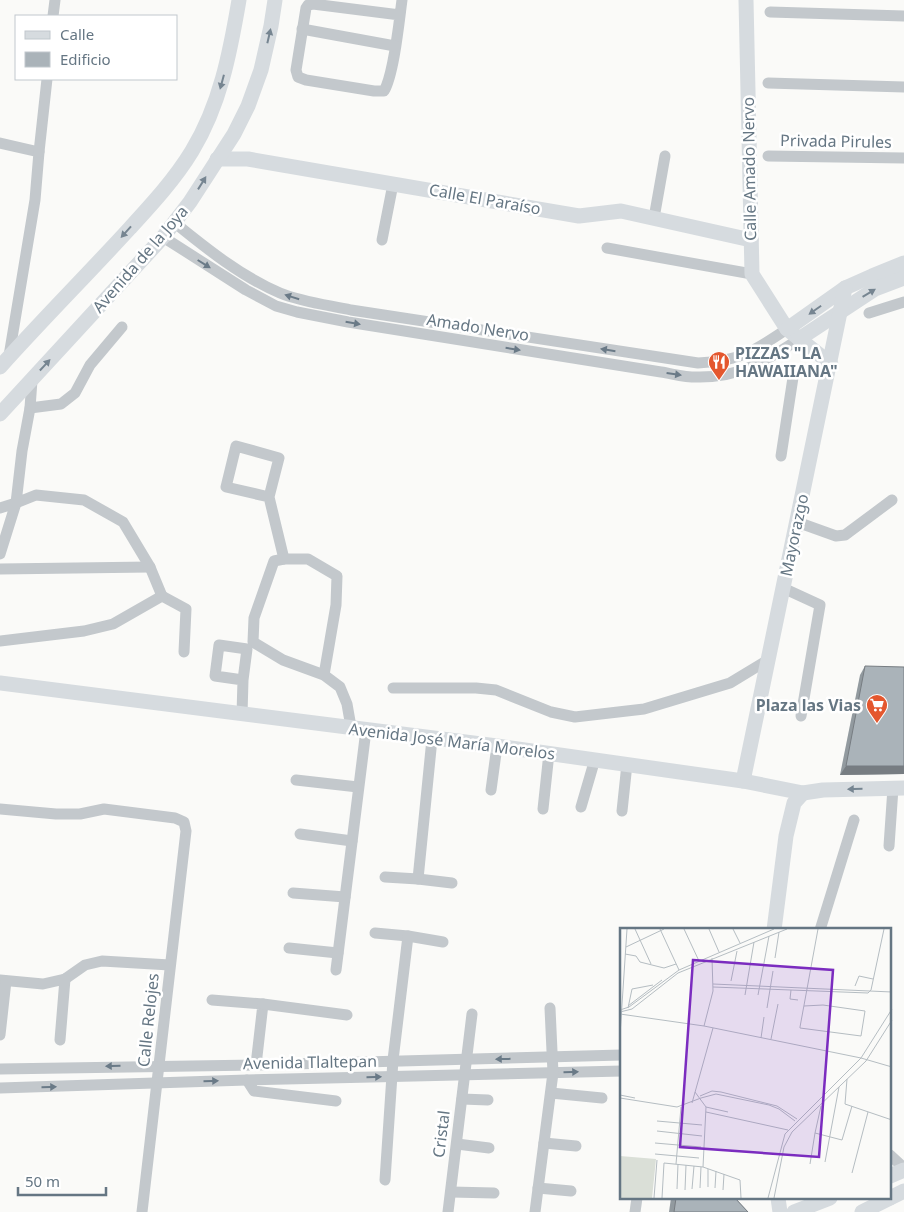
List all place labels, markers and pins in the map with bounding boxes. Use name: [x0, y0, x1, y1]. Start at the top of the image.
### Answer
place label: PIZZAS "LA HAWAIIANA": [735, 342, 838, 382]
restaurant icon: PIZZAS "LA HAWAIIANA": [707, 350, 731, 381]
supermarket icon: Plaza las Vias: [865, 693, 889, 724]
place label: Plaza las Vias: [756, 694, 861, 716]

